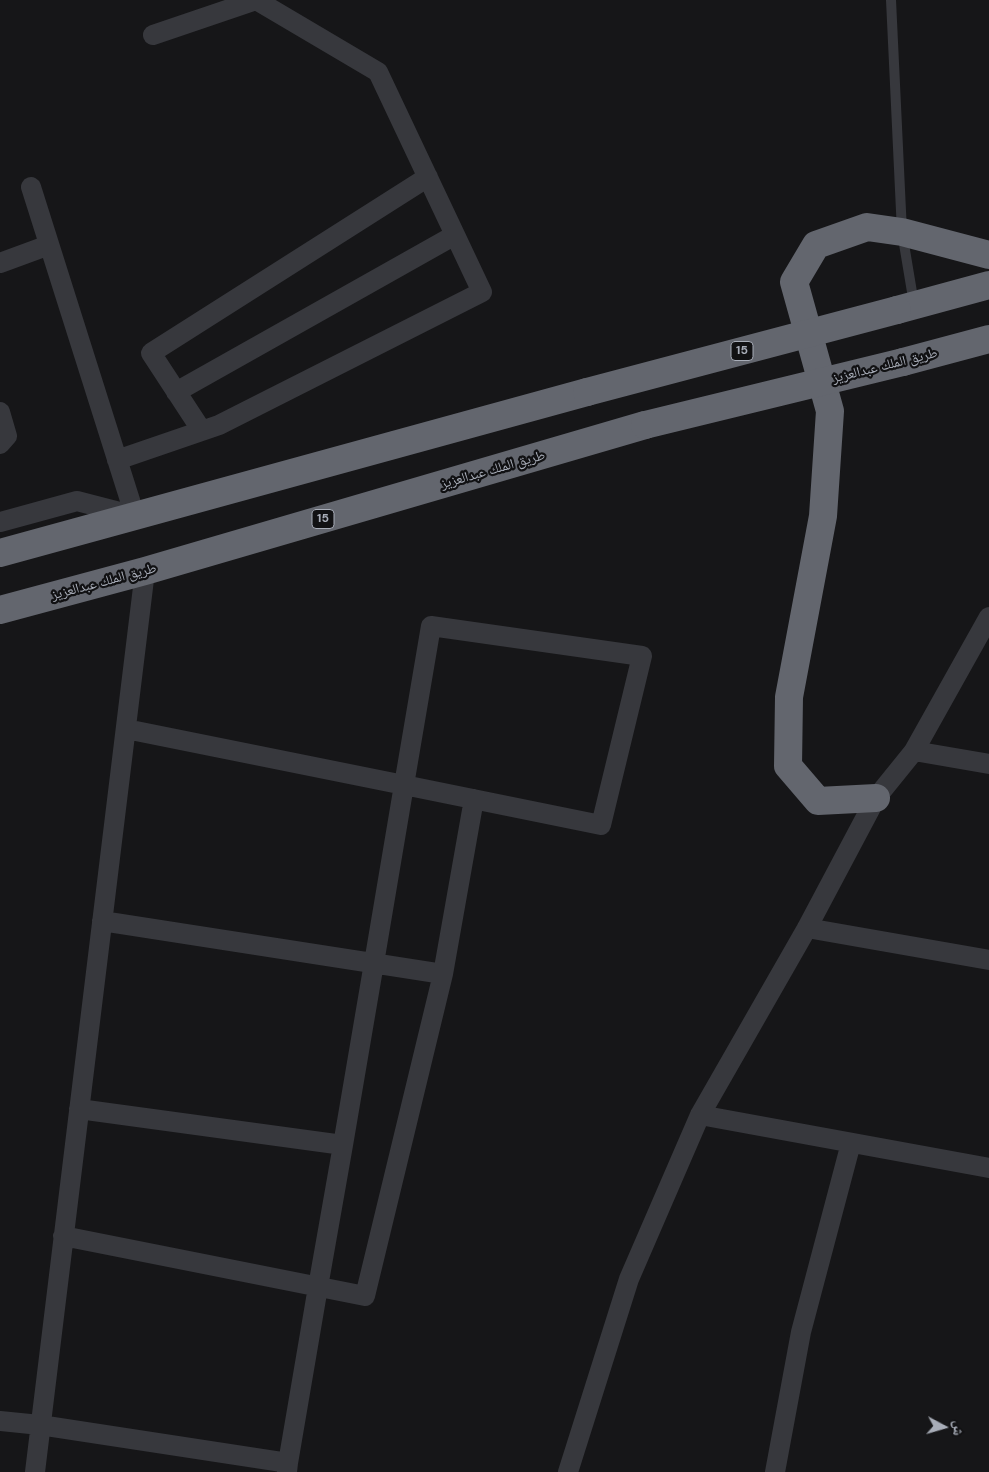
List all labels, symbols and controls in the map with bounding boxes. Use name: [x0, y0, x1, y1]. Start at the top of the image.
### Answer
road number: 15: [731, 342, 753, 361]
street label: طريق الملك عبدالعزيز: [831, 345, 939, 387]
street label: طريق الملك عبدالعزيز: [439, 447, 547, 493]
road number: 15: [312, 509, 334, 528]
street label: طريق الملك عبدالعزيز: [50, 560, 158, 604]
north arrow: [919, 1402, 969, 1452]
text: ش: [949, 1420, 969, 1437]

